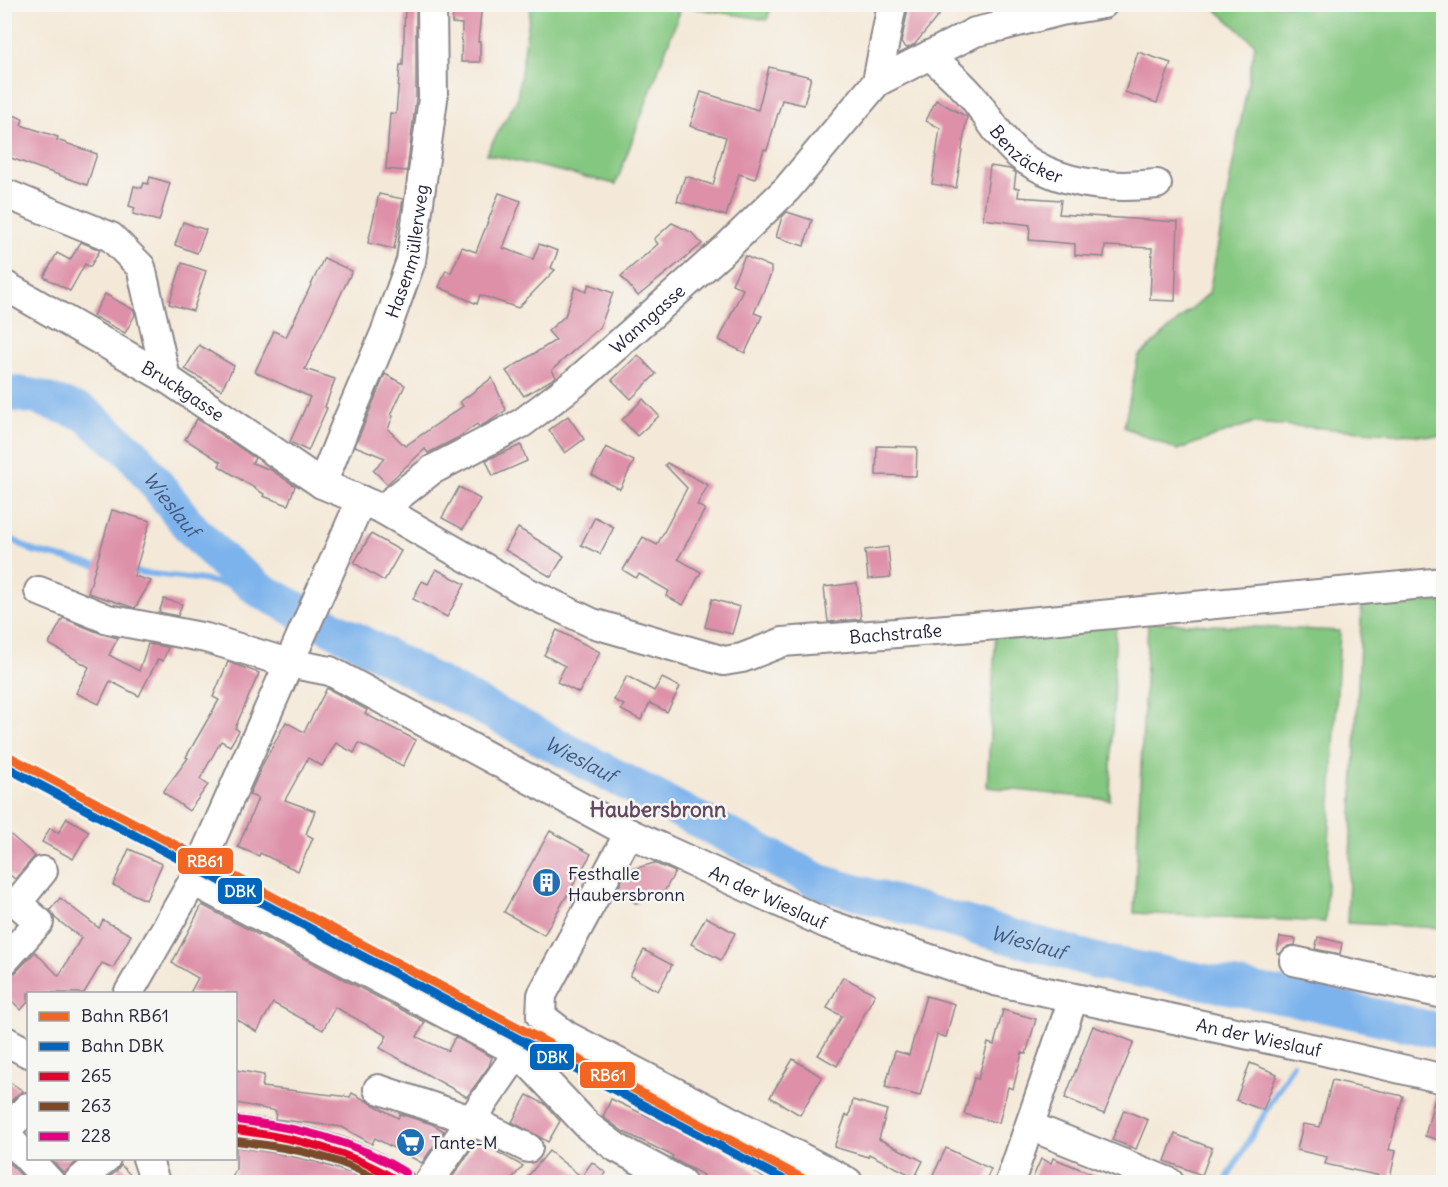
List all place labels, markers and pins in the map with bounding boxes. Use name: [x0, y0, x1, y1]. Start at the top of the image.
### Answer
place label: Festhalle Haubersbronn: [568, 862, 685, 906]
building icon: Festhalle Haubersbronn: [531, 867, 563, 899]
supermarket icon: Tante-M: [394, 1126, 426, 1158]
place label: Tante-M: [431, 1131, 498, 1154]

